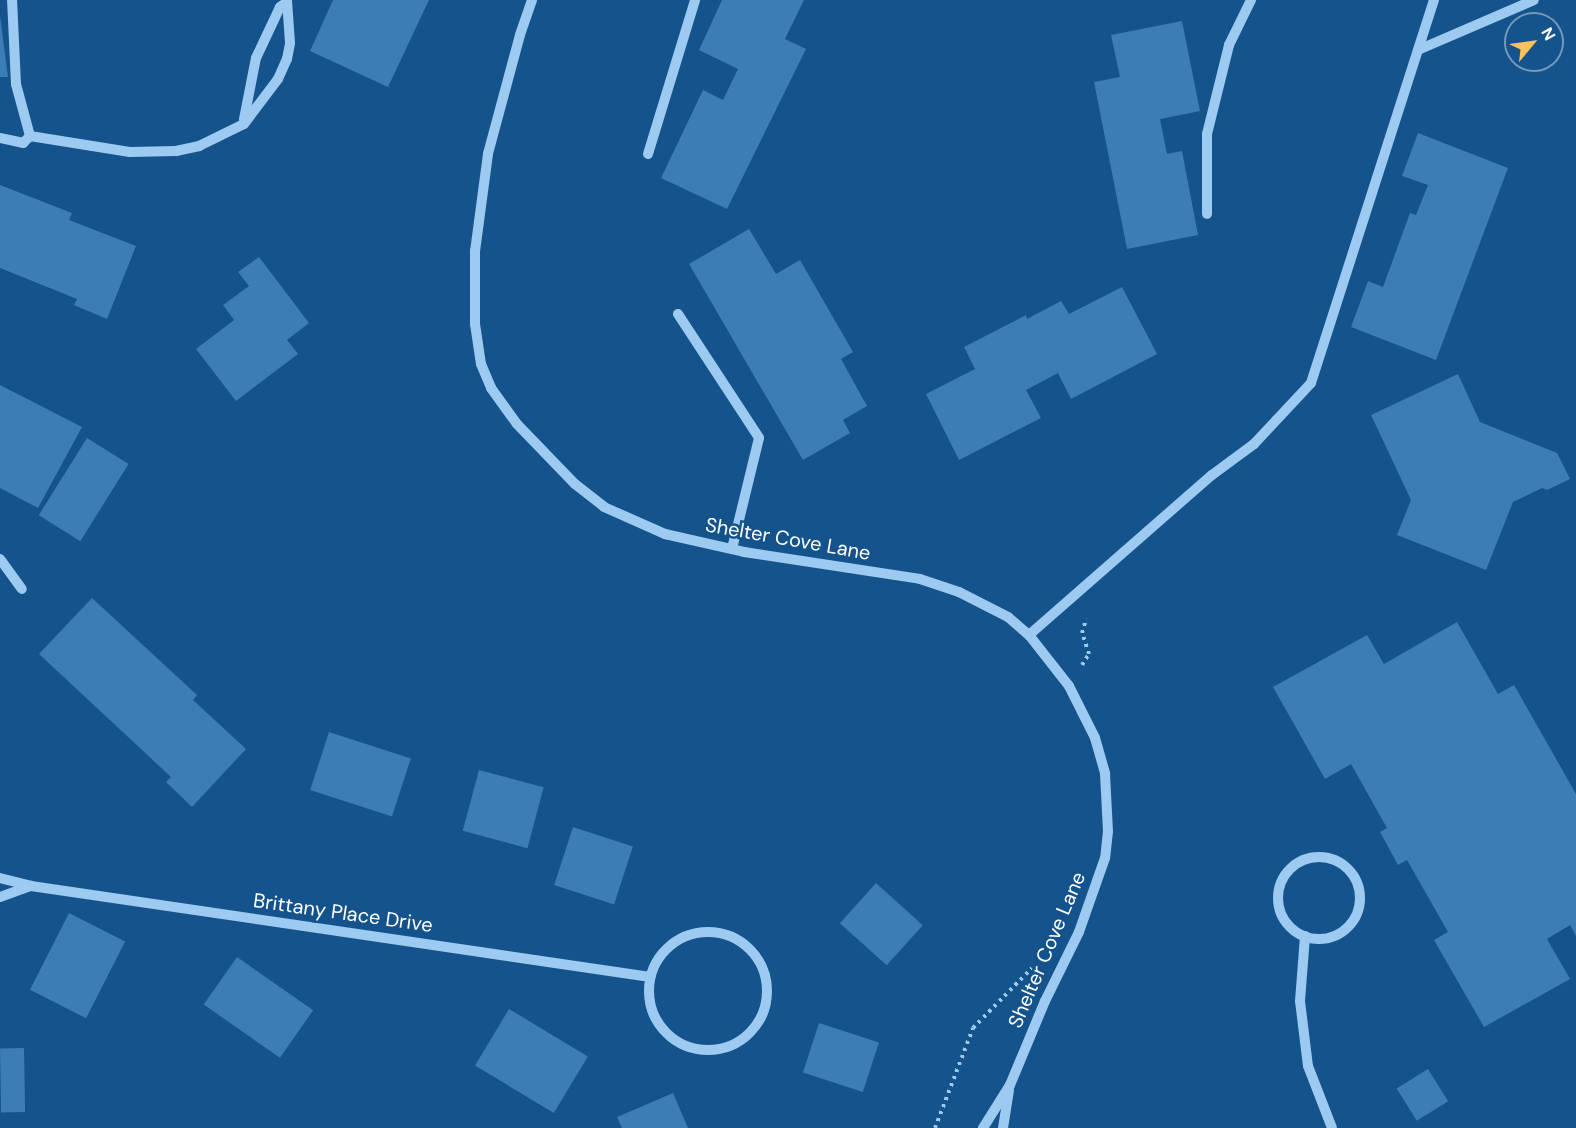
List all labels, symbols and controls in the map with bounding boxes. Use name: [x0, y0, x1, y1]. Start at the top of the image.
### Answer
north arrow: [1504, 12, 1564, 72]
text: N: [1536, 24, 1560, 44]
street label: Shelter Cove Lane: [704, 513, 872, 565]
street label: Shelter Cove Lane: [1003, 868, 1091, 1032]
street label: Brittany Place Drive: [252, 889, 434, 937]

